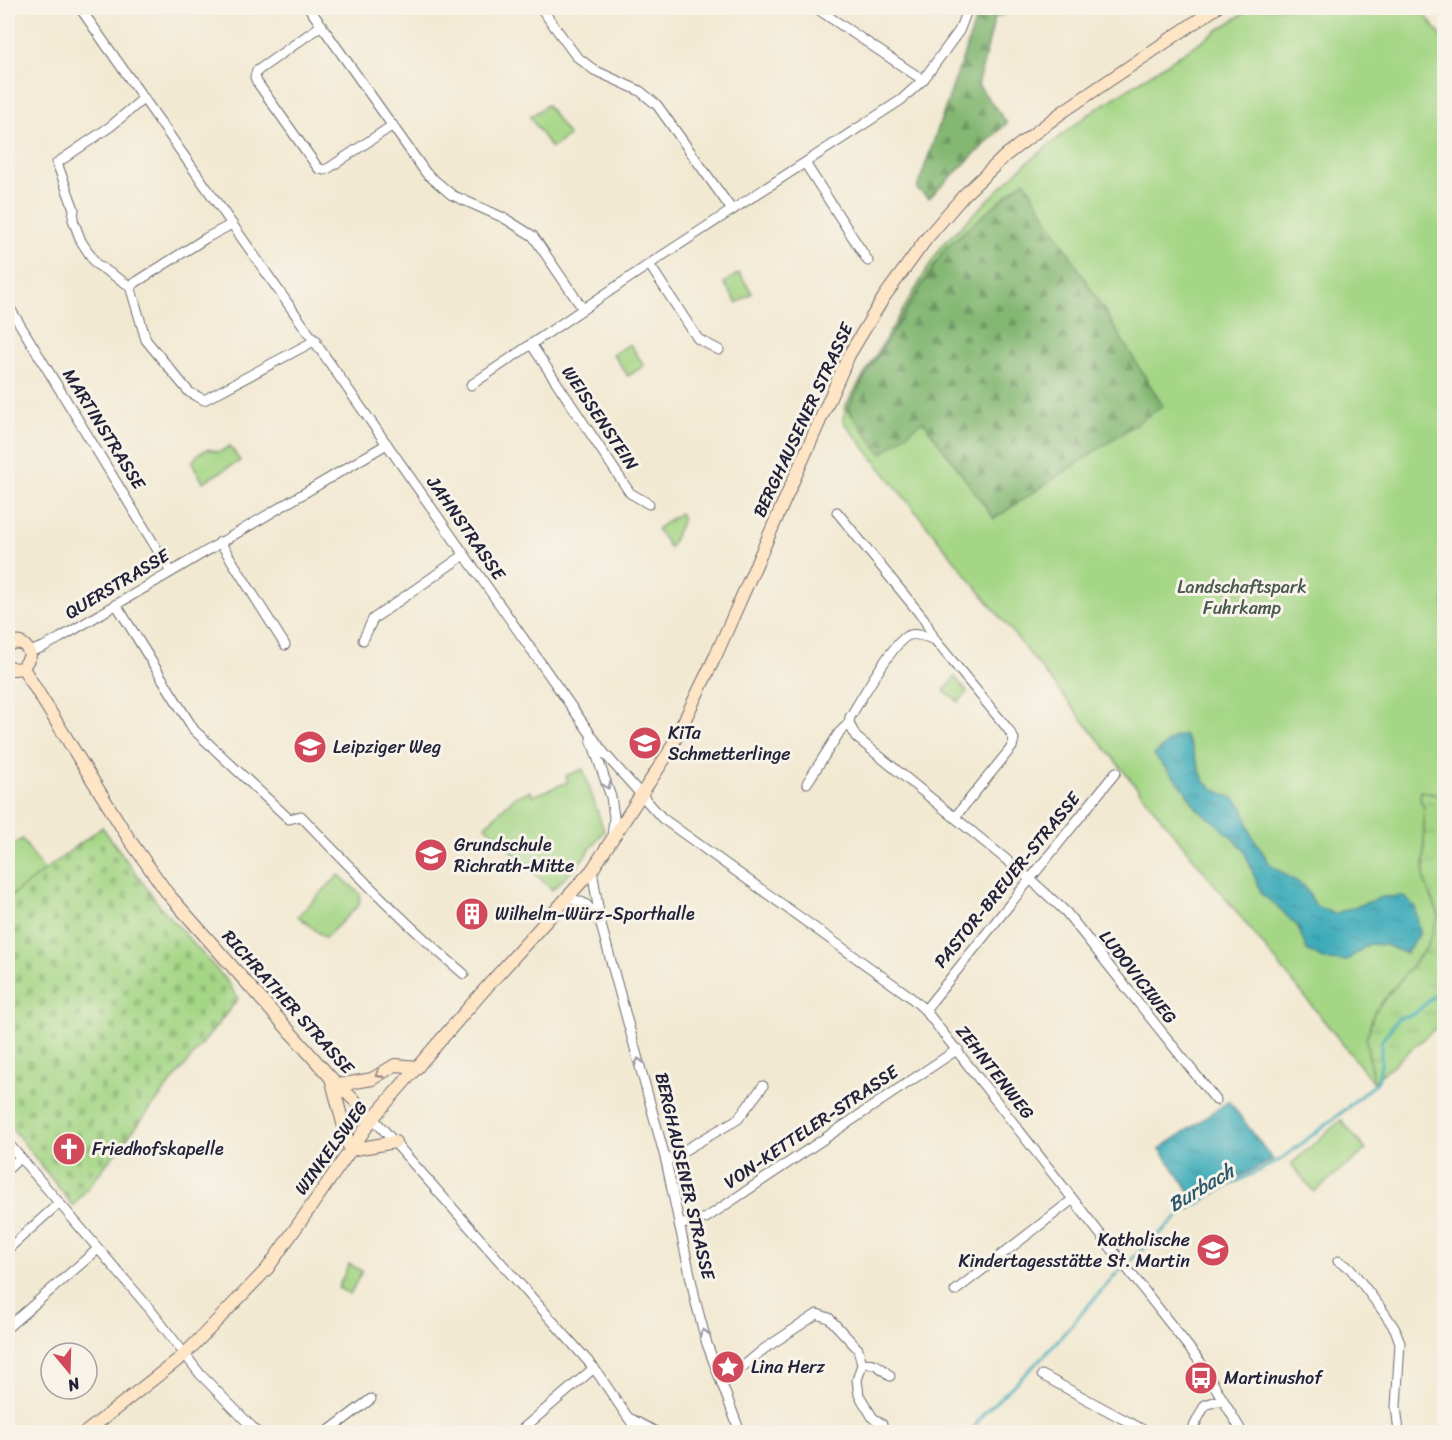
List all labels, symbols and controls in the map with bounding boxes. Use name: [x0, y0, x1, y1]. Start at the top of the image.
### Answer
street label: BERGHAUSENER STRASSE: [744, 316, 863, 523]
street label: WEISSENSTEIN: [553, 359, 647, 478]
street label: MARTINSTRASSE: [54, 362, 155, 497]
street label: JAHNSTRASSE: [417, 468, 515, 588]
street label: QUERSTRASSE: [58, 539, 177, 628]
park label: Landschaftspark Fuhrkamp: [1177, 571, 1307, 624]
place label: KiTa Schmetterlinge: [668, 717, 791, 770]
school or university icon: KiTa Schmetterlinge: [627, 725, 663, 761]
school or university icon: Leipziger Weg: [292, 729, 328, 765]
place label: Leipziger Weg: [333, 731, 441, 763]
one-way arrow: [600, 779, 613, 790]
street label: PASTOR-BREUER-STRASSE: [925, 784, 1089, 975]
place label: Grundschule Richrath-Mitte: [454, 829, 574, 882]
school or university icon: Grundschule Richrath-Mitte: [413, 837, 449, 873]
building icon: Wilhelm-Würz-Sporthalle: [454, 896, 490, 932]
place label: Wilhelm-Würz-Sporthalle: [495, 898, 695, 930]
street label: RICHRATHER STRASSE: [214, 922, 363, 1083]
street label: LUDOVICIWEG: [1091, 923, 1185, 1031]
street label: ZEHNTENWEG: [947, 1017, 1043, 1127]
street label: VON-KETTELER-STRASSE: [717, 1056, 906, 1198]
one-way arrow: [634, 1057, 646, 1068]
one-way arrow: [375, 1067, 385, 1079]
street label: BERGHAUSENER STRASSE: [646, 1069, 725, 1284]
street label: WINKELSWEG: [286, 1094, 377, 1202]
church icon: Friedhofskapelle: [51, 1131, 87, 1167]
place label: Friedhofskapelle: [92, 1133, 224, 1165]
water label: Burbach: [1161, 1153, 1242, 1222]
place label: Katholische Kindertagesstätte St. Martin: [959, 1224, 1190, 1277]
school or university icon: Katholische Kindertagesstätte St. Martin: [1195, 1232, 1231, 1268]
one-way arrow: [699, 1328, 711, 1339]
north arrow: [39, 1341, 99, 1401]
place icon: Lina Herz: [710, 1349, 746, 1385]
place label: Lina Herz: [751, 1351, 826, 1383]
bus stop icon: Martinushof: [1183, 1360, 1219, 1396]
place label: Martinushof: [1224, 1362, 1324, 1394]
text: N: [63, 1369, 85, 1401]

